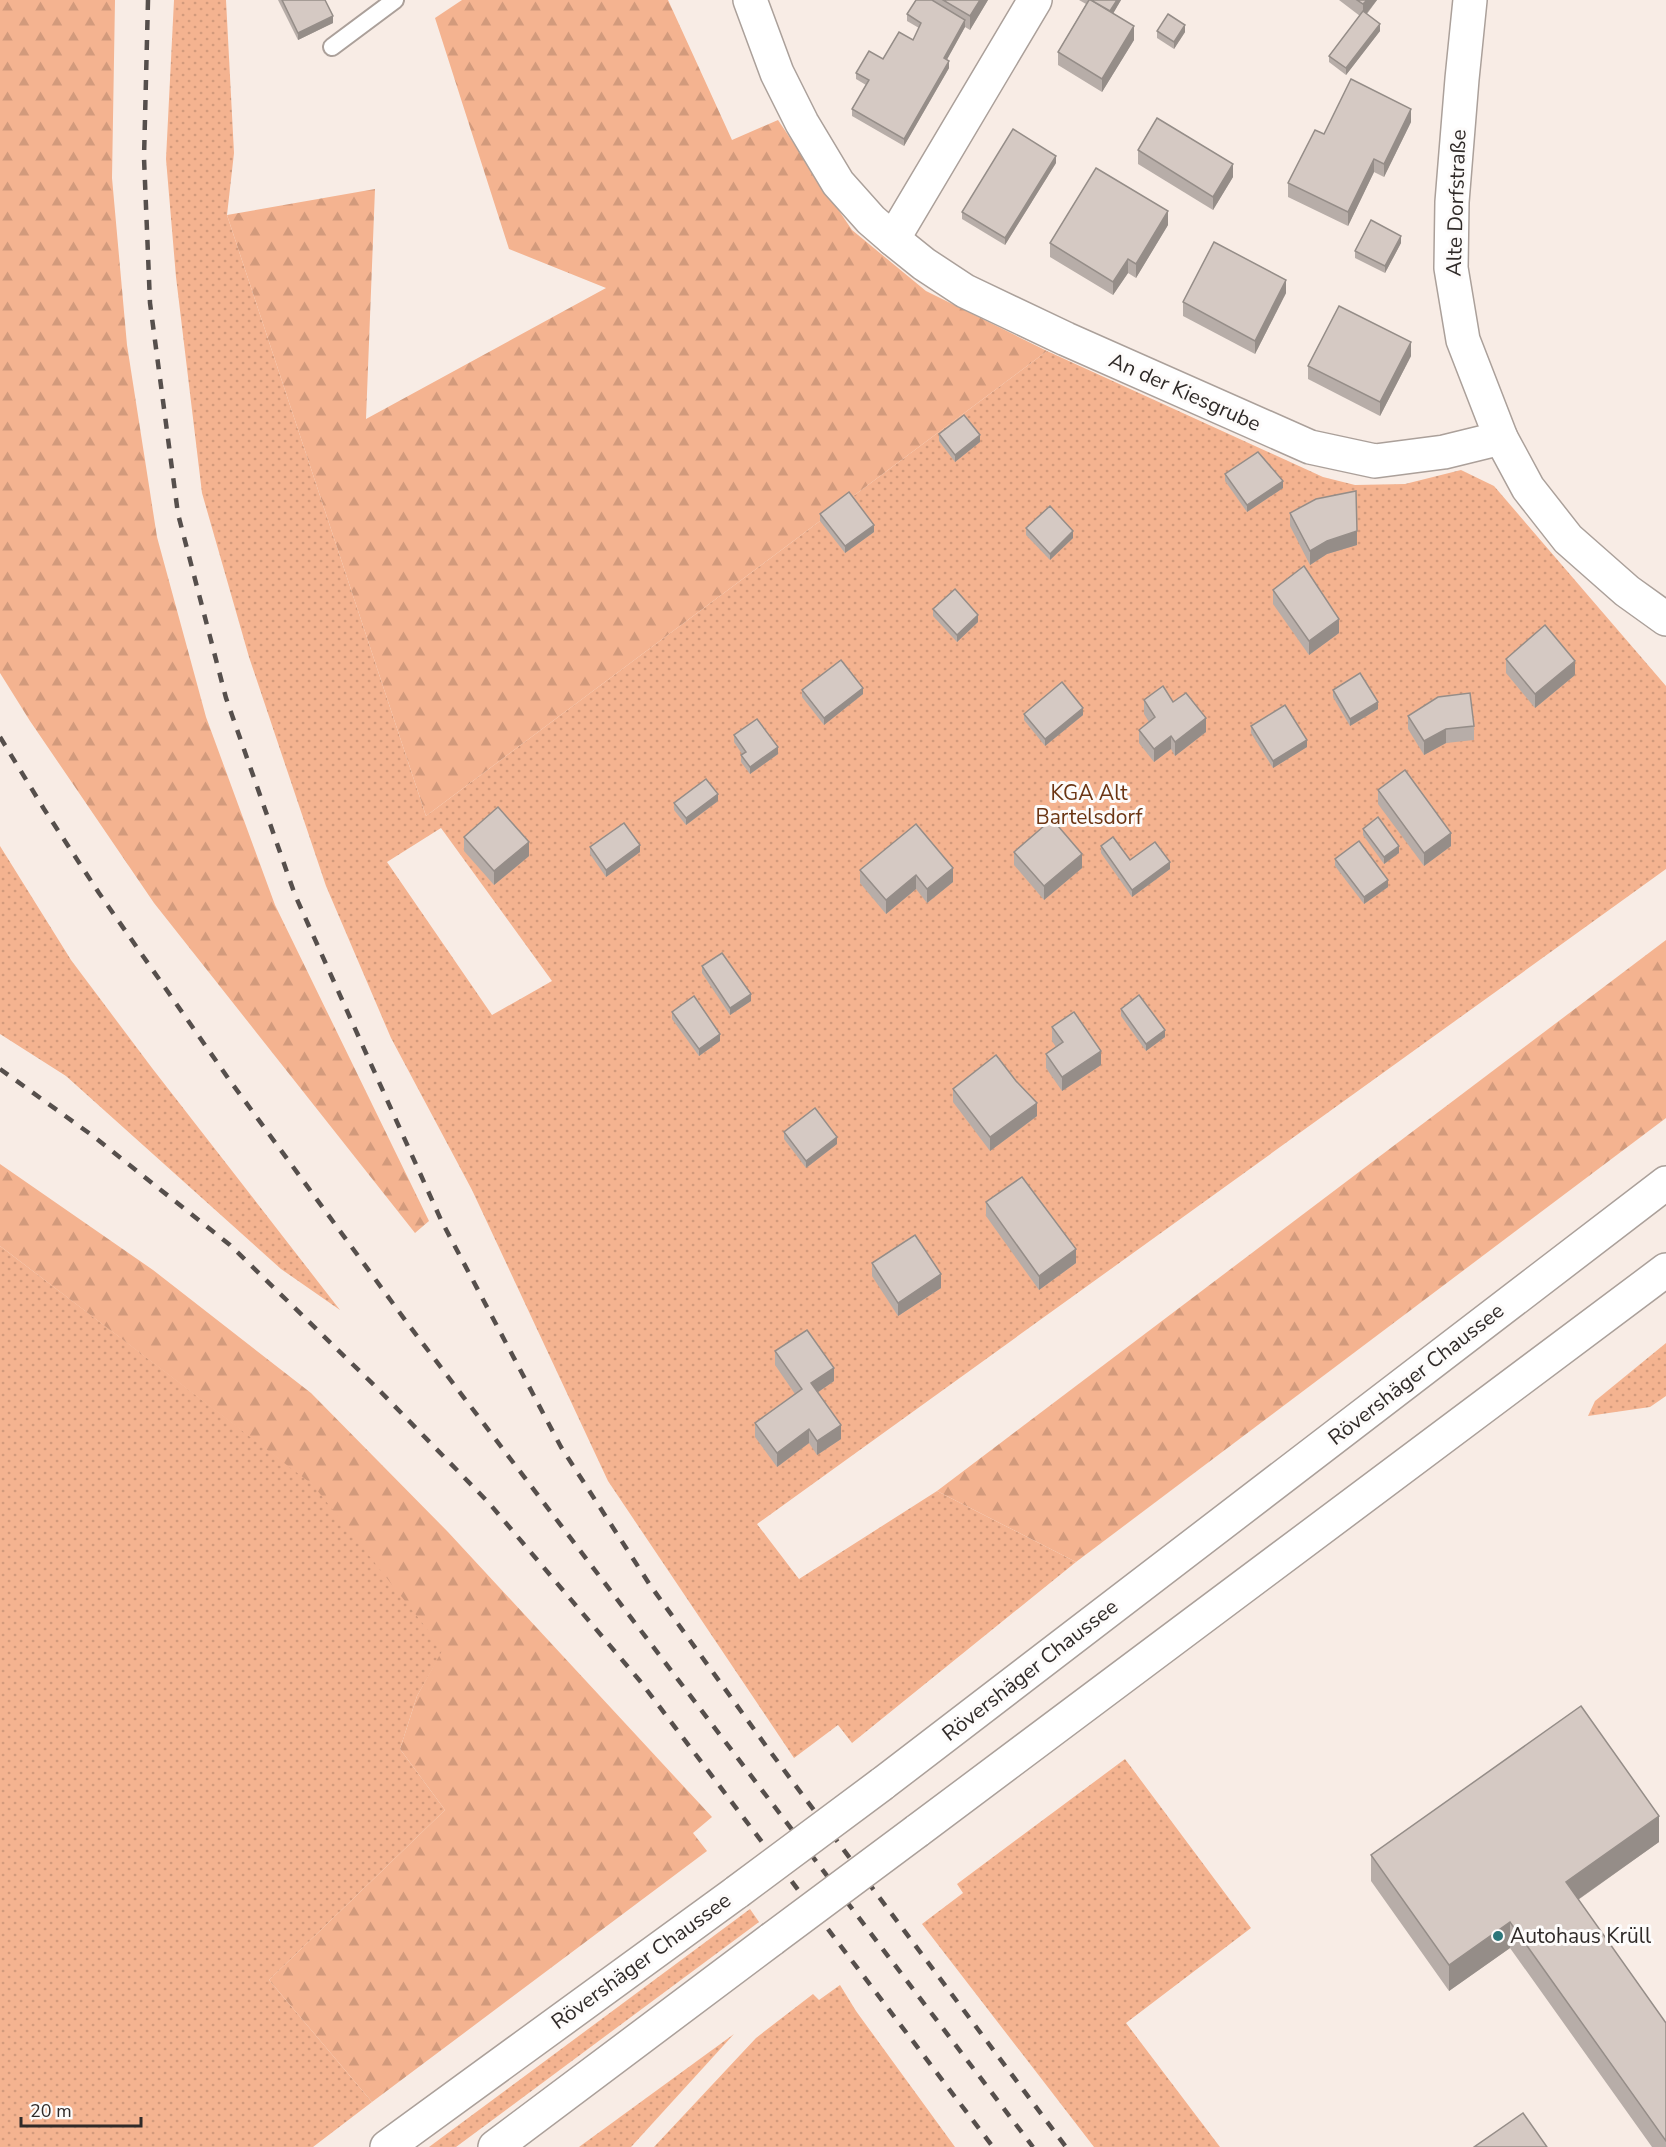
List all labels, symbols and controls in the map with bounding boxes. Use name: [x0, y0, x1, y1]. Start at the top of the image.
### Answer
street label: Alte Dorfstraße: [1439, 129, 1473, 277]
street label: An der Kiesgrube: [1105, 346, 1265, 438]
park label: KGA Alt Bartelsdorf: [1035, 779, 1144, 831]
street label: Rövershäger Chaussee: [1322, 1297, 1510, 1451]
street label: Rövershäger Chaussee: [936, 1593, 1124, 1747]
street label: Rövershäger Chaussee: [546, 1886, 736, 2036]
place label: Autohaus Krüll: [1510, 1922, 1652, 1950]
marker: Autohaus Krüll: [1491, 1929, 1505, 1943]
scale bar: [21, 2090, 141, 2128]
text: 20 m: [30, 2099, 72, 2123]

